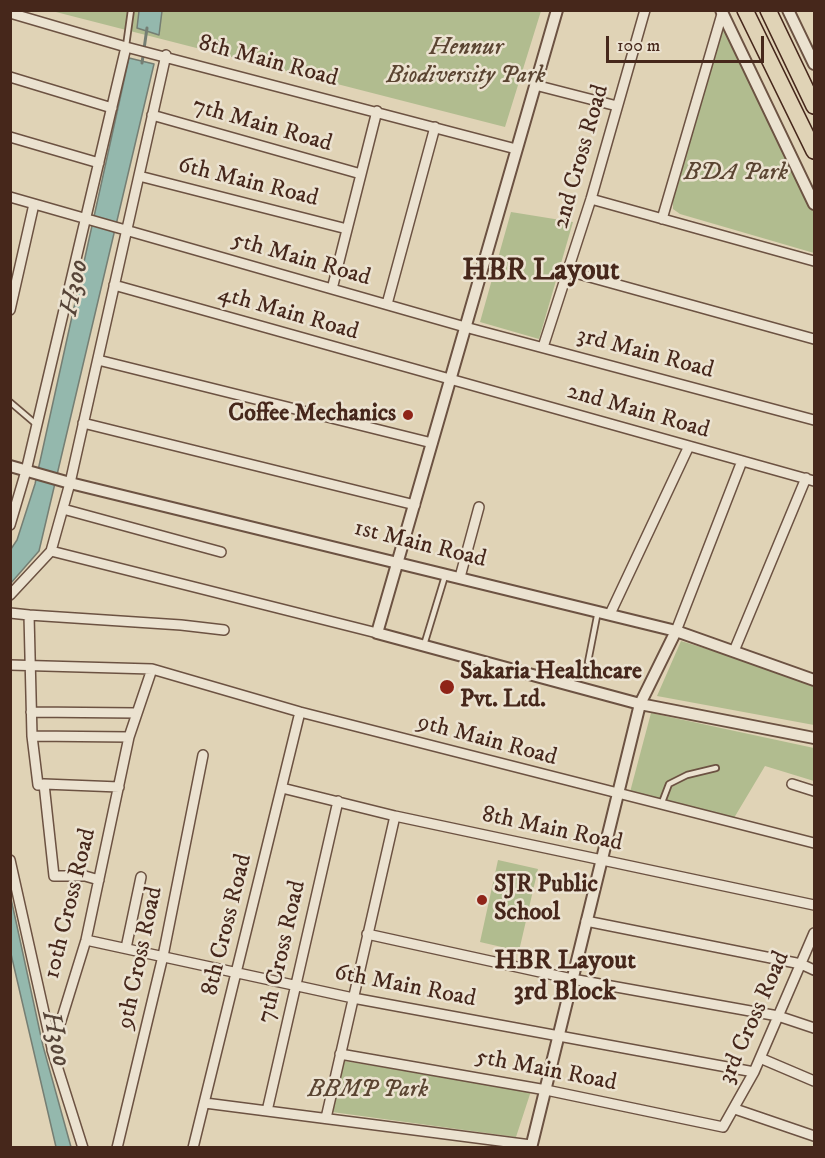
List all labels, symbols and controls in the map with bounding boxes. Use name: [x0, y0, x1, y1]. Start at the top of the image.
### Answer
scale bar: [609, 24, 766, 62]
street label: 8th Main Road: [195, 30, 341, 94]
park label: Hennur Biodiversity Park: [386, 35, 546, 91]
text: 100 m: [617, 35, 660, 57]
street label: 2nd Cross Road: [548, 82, 616, 232]
street label: 7th Main Road: [189, 92, 335, 160]
street label: 6th Main Road: [175, 152, 321, 214]
park label: BDA Park: [684, 160, 788, 188]
street label: 5th Main Road: [228, 226, 374, 294]
district label: HBR Layout: [462, 255, 620, 291]
water label: H300: [55, 257, 97, 319]
street label: 4th Main Road: [214, 280, 362, 348]
street label: 3rd Main Road: [573, 322, 717, 386]
street label: 2nd Main Road: [563, 378, 713, 446]
place label: Coffee Mechanics: [228, 401, 396, 429]
marker: Coffee Mechanics: [401, 408, 415, 422]
street label: 1st Main Road: [351, 515, 489, 575]
place label: Sakaria Healthcare Pvt. Ltd.: [460, 659, 642, 715]
marker: Sakaria Healthcare Pvt. Ltd.: [438, 678, 456, 696]
street label: 9th Main Road: [414, 709, 560, 773]
street label: 8th Main Road: [479, 801, 625, 859]
street label: 10th Cross Road: [38, 826, 104, 982]
street label: 8th Cross Road: [197, 851, 259, 999]
place label: SJR Public School: [494, 872, 598, 928]
street label: 7th Cross Road: [253, 878, 313, 1026]
street label: 9th Cross Road: [112, 884, 170, 1032]
marker: SJR Public School: [475, 893, 489, 907]
district label: HBR Layout 3rd Block: [494, 946, 636, 1009]
street label: 3rd Cross Road: [713, 947, 797, 1089]
street label: 6th Main Road: [332, 959, 478, 1015]
water label: H300: [33, 1008, 75, 1070]
street label: 5th Main Road: [473, 1043, 619, 1099]
park label: BBMP Park: [308, 1077, 428, 1105]

